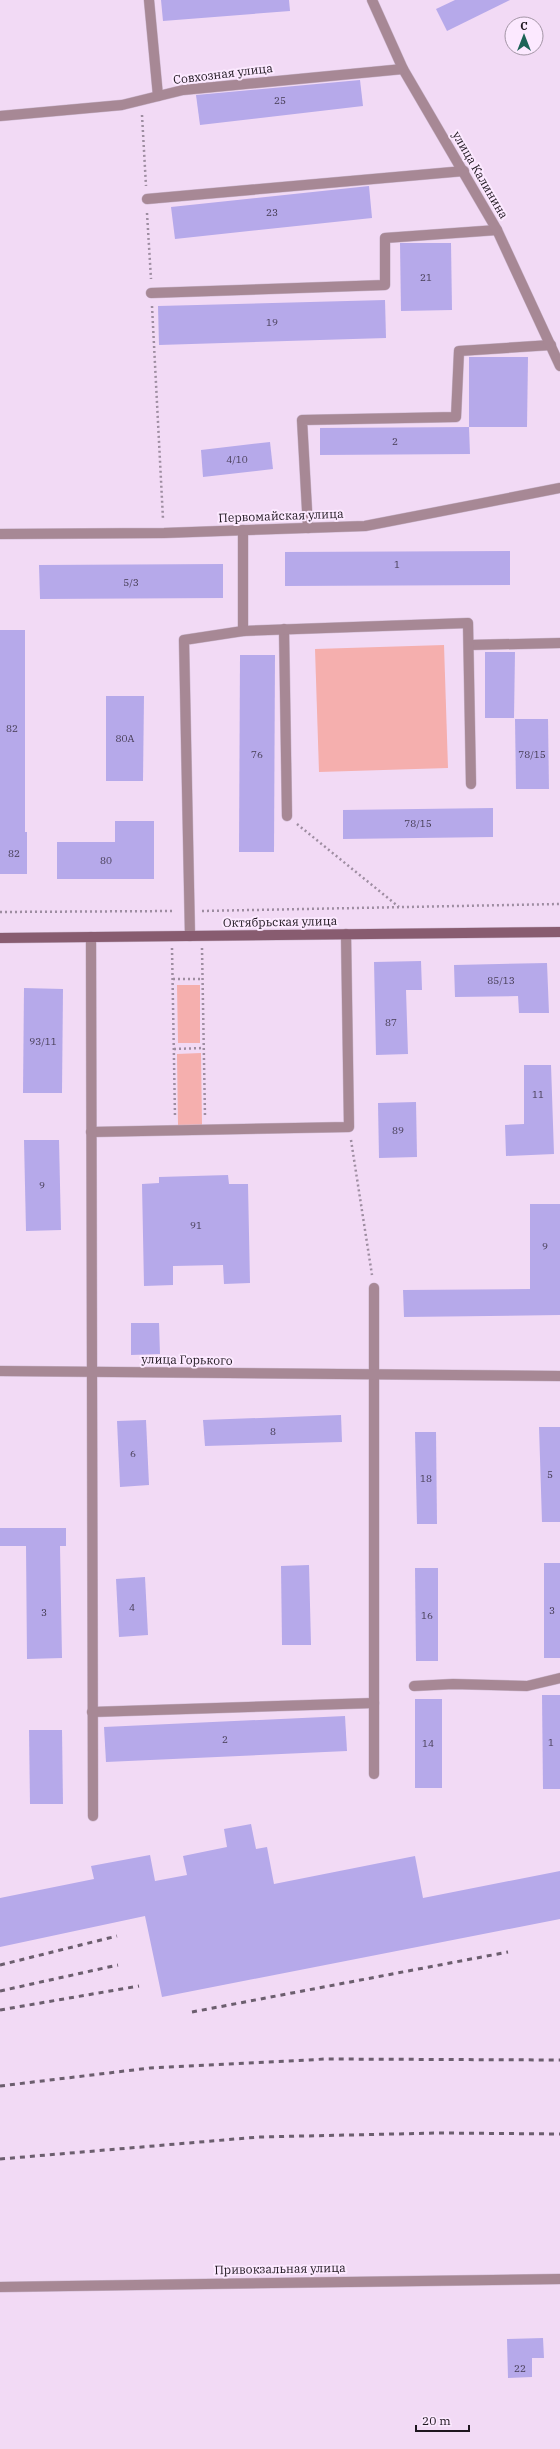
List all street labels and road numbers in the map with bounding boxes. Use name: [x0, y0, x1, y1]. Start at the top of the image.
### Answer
street label: Совхозная улица: [172, 60, 274, 87]
street label: улица Калинина: [449, 128, 512, 222]
street label: Первомайская улица: [218, 506, 344, 525]
street label: Октябрьская улица: [223, 913, 338, 930]
street label: улица Горького: [141, 1351, 233, 1368]
street label: Привокзальная улица: [214, 2260, 346, 2277]

